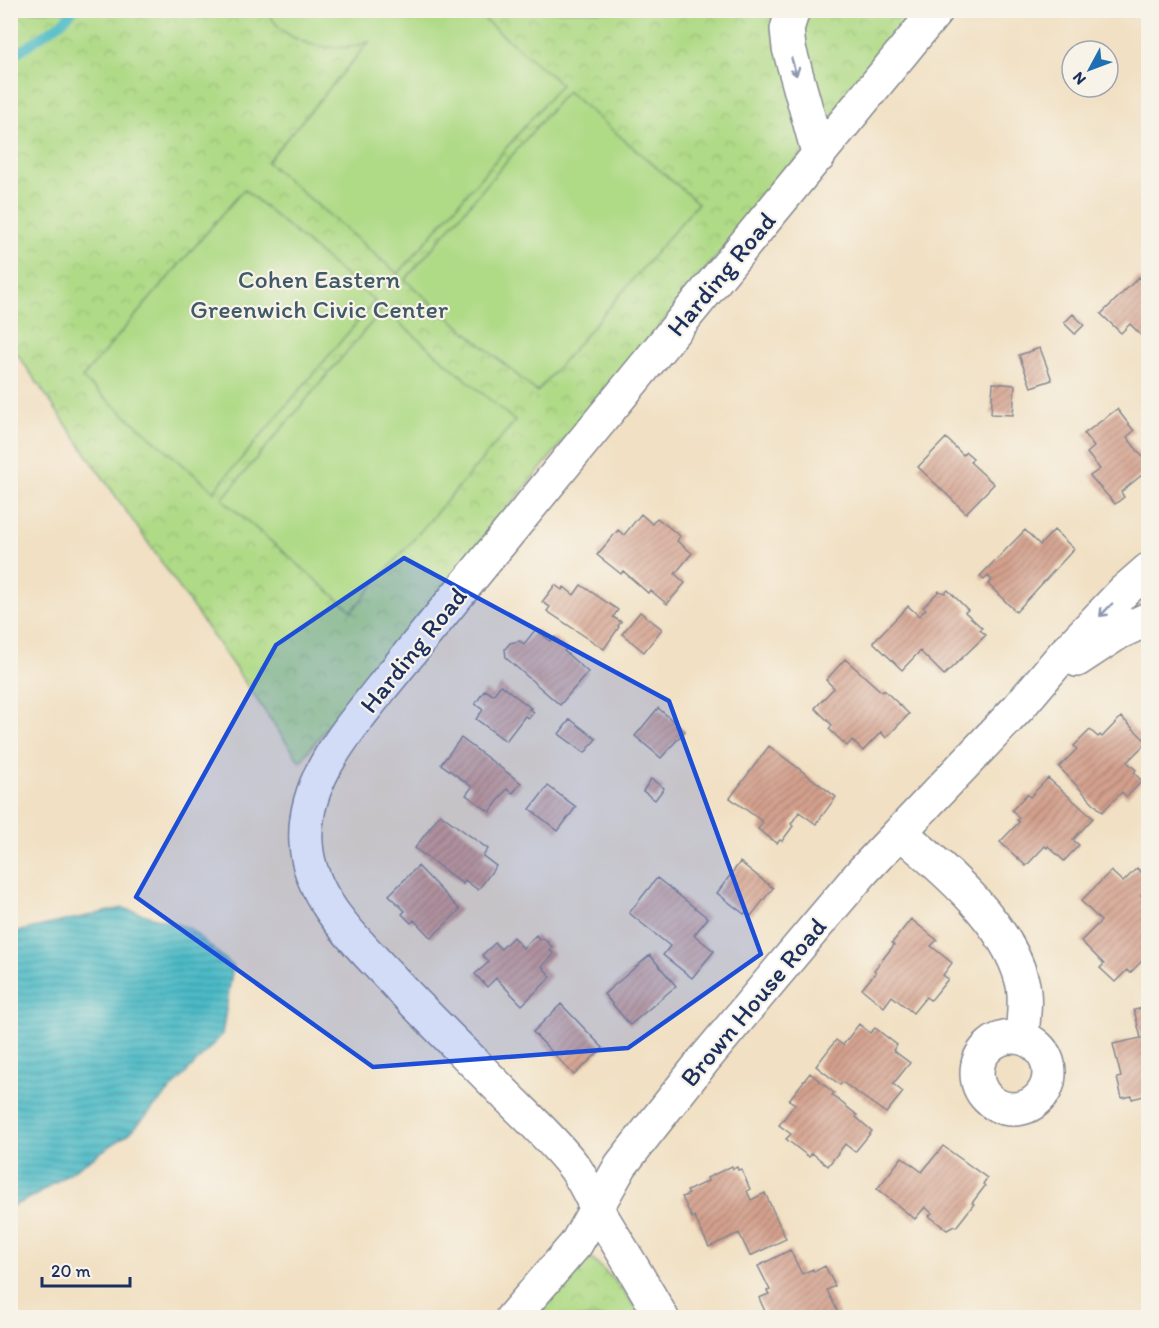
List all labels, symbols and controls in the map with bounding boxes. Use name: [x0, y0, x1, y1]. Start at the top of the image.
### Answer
north arrow: [1060, 39, 1120, 99]
one-way arrow: [789, 57, 800, 76]
text: N: [1068, 68, 1090, 89]
street label: Harding Road: [660, 205, 782, 343]
park label: Cohen Eastern Greenwich Civic Center: [190, 263, 449, 325]
street label: Harding Road: [353, 581, 474, 719]
one-way arrow: [1099, 602, 1113, 617]
street label: Brown House Road: [673, 911, 833, 1093]
scale bar: [42, 1250, 130, 1288]
text: 20 m: [51, 1260, 91, 1282]

